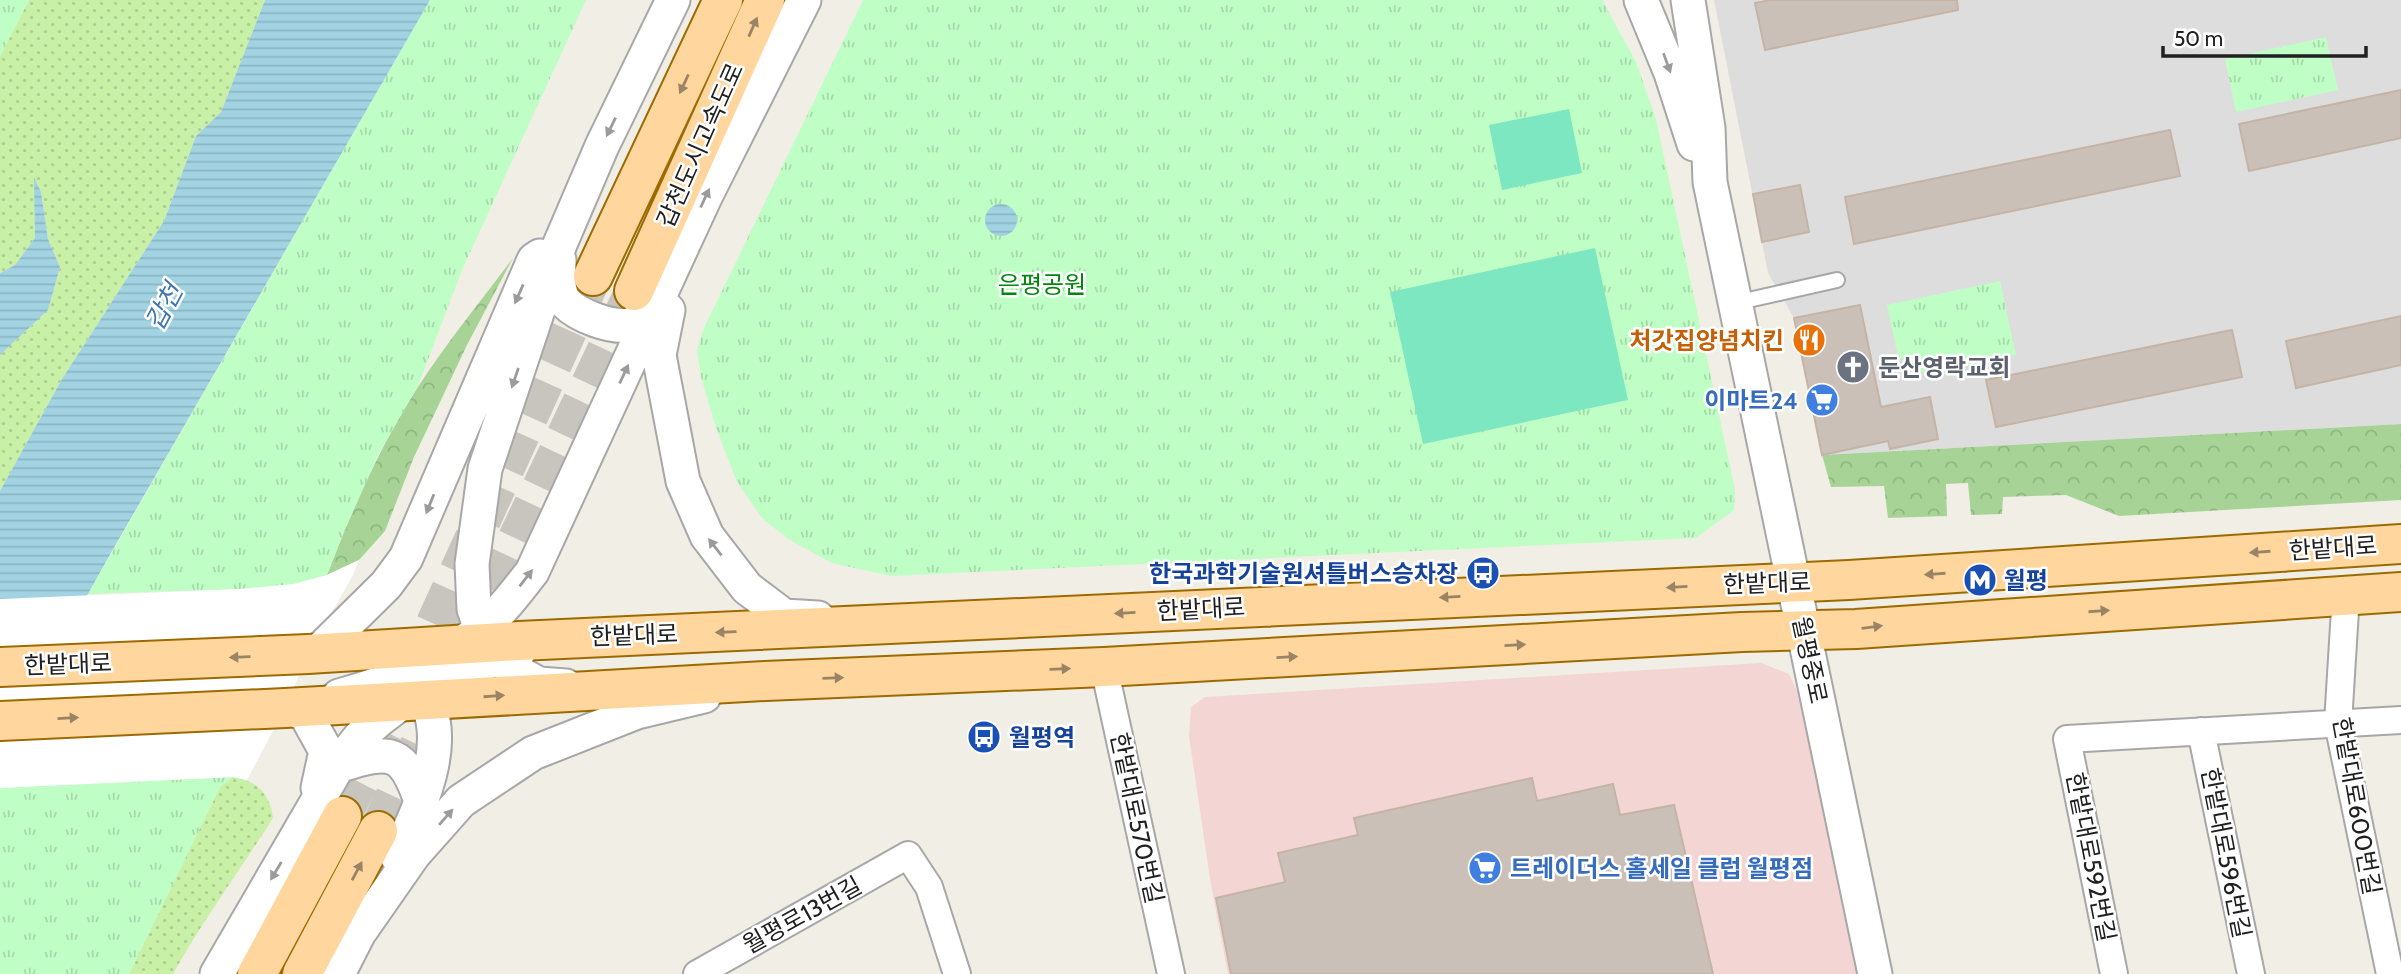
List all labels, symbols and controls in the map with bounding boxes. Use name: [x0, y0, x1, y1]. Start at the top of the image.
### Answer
scale bar: [2163, 14, 2366, 58]
one-way arrow: [748, 17, 759, 38]
text: 50 m: [2174, 26, 2223, 51]
one-way arrow: [1662, 52, 1673, 73]
street label: 갑천도시고속도로: [651, 58, 749, 232]
one-way arrow: [678, 74, 690, 94]
one-way arrow: [605, 117, 616, 137]
one-way arrow: [699, 188, 710, 209]
park label: 은평공원: [998, 270, 1086, 299]
water label: 갑천: [139, 276, 191, 336]
one-way arrow: [513, 284, 525, 304]
restaurant icon: 처갓집양념치킨: [1790, 321, 1828, 359]
place label: 처갓집양념치킨: [1629, 326, 1784, 355]
church icon: 둔산영락교회: [1834, 348, 1872, 386]
place label: 둔산영락교회: [1878, 353, 2010, 382]
one-way arrow: [619, 363, 630, 384]
one-way arrow: [509, 368, 520, 389]
supermarket icon: 이마트24: [1803, 381, 1841, 419]
place label: 이마트24: [1704, 386, 1798, 415]
one-way arrow: [425, 493, 436, 514]
street label: 한밭대로: [2288, 530, 2378, 566]
one-way arrow: [709, 538, 723, 556]
one-way arrow: [2248, 547, 2270, 558]
bus stop icon: 한국과학기술원셔틀버스승차장: [1464, 554, 1502, 592]
place label: 한국과학기술원셔틀버스승차장: [1149, 559, 1458, 588]
metro station icon: 월평: [1961, 561, 1999, 599]
place label: 월평: [2004, 566, 2048, 595]
street label: 한밭대로: [1722, 567, 1812, 599]
one-way arrow: [519, 569, 533, 588]
one-way arrow: [1924, 569, 1946, 580]
one-way arrow: [1666, 581, 1688, 592]
street label: 한밭대로: [1156, 592, 1246, 626]
one-way arrow: [1439, 592, 1461, 603]
one-way arrow: [2088, 605, 2110, 616]
one-way arrow: [1114, 608, 1136, 619]
street label: 월평중로: [1787, 614, 1833, 706]
street label: 한밭대로: [589, 619, 679, 651]
one-way arrow: [1861, 621, 1883, 632]
one-way arrow: [715, 626, 737, 637]
one-way arrow: [1504, 639, 1526, 650]
street label: 한밭대로: [23, 648, 113, 680]
one-way arrow: [229, 652, 251, 663]
one-way arrow: [1277, 652, 1299, 663]
one-way arrow: [1050, 663, 1072, 674]
one-way arrow: [822, 672, 844, 684]
one-way arrow: [483, 690, 505, 701]
one-way arrow: [57, 713, 79, 724]
street label: 한밭대로600번길: [2327, 715, 2387, 897]
bus stop icon: 월평역: [965, 718, 1003, 756]
place label: 월평역: [1009, 723, 1075, 752]
street label: 한밭대로570번길: [1105, 730, 1169, 906]
street label: 한밭대로596번길: [2195, 765, 2257, 941]
street label: 한밭대로592번길: [2060, 770, 2122, 944]
one-way arrow: [438, 809, 453, 826]
supermarket icon: 트레이더스 홀세일 클럽 월평점: [1466, 849, 1504, 887]
place label: 트레이더스 홀세일 클럽 월평점: [1510, 854, 1813, 883]
one-way arrow: [269, 861, 282, 880]
one-way arrow: [351, 861, 363, 880]
street label: 월평로13번길: [738, 871, 866, 959]

